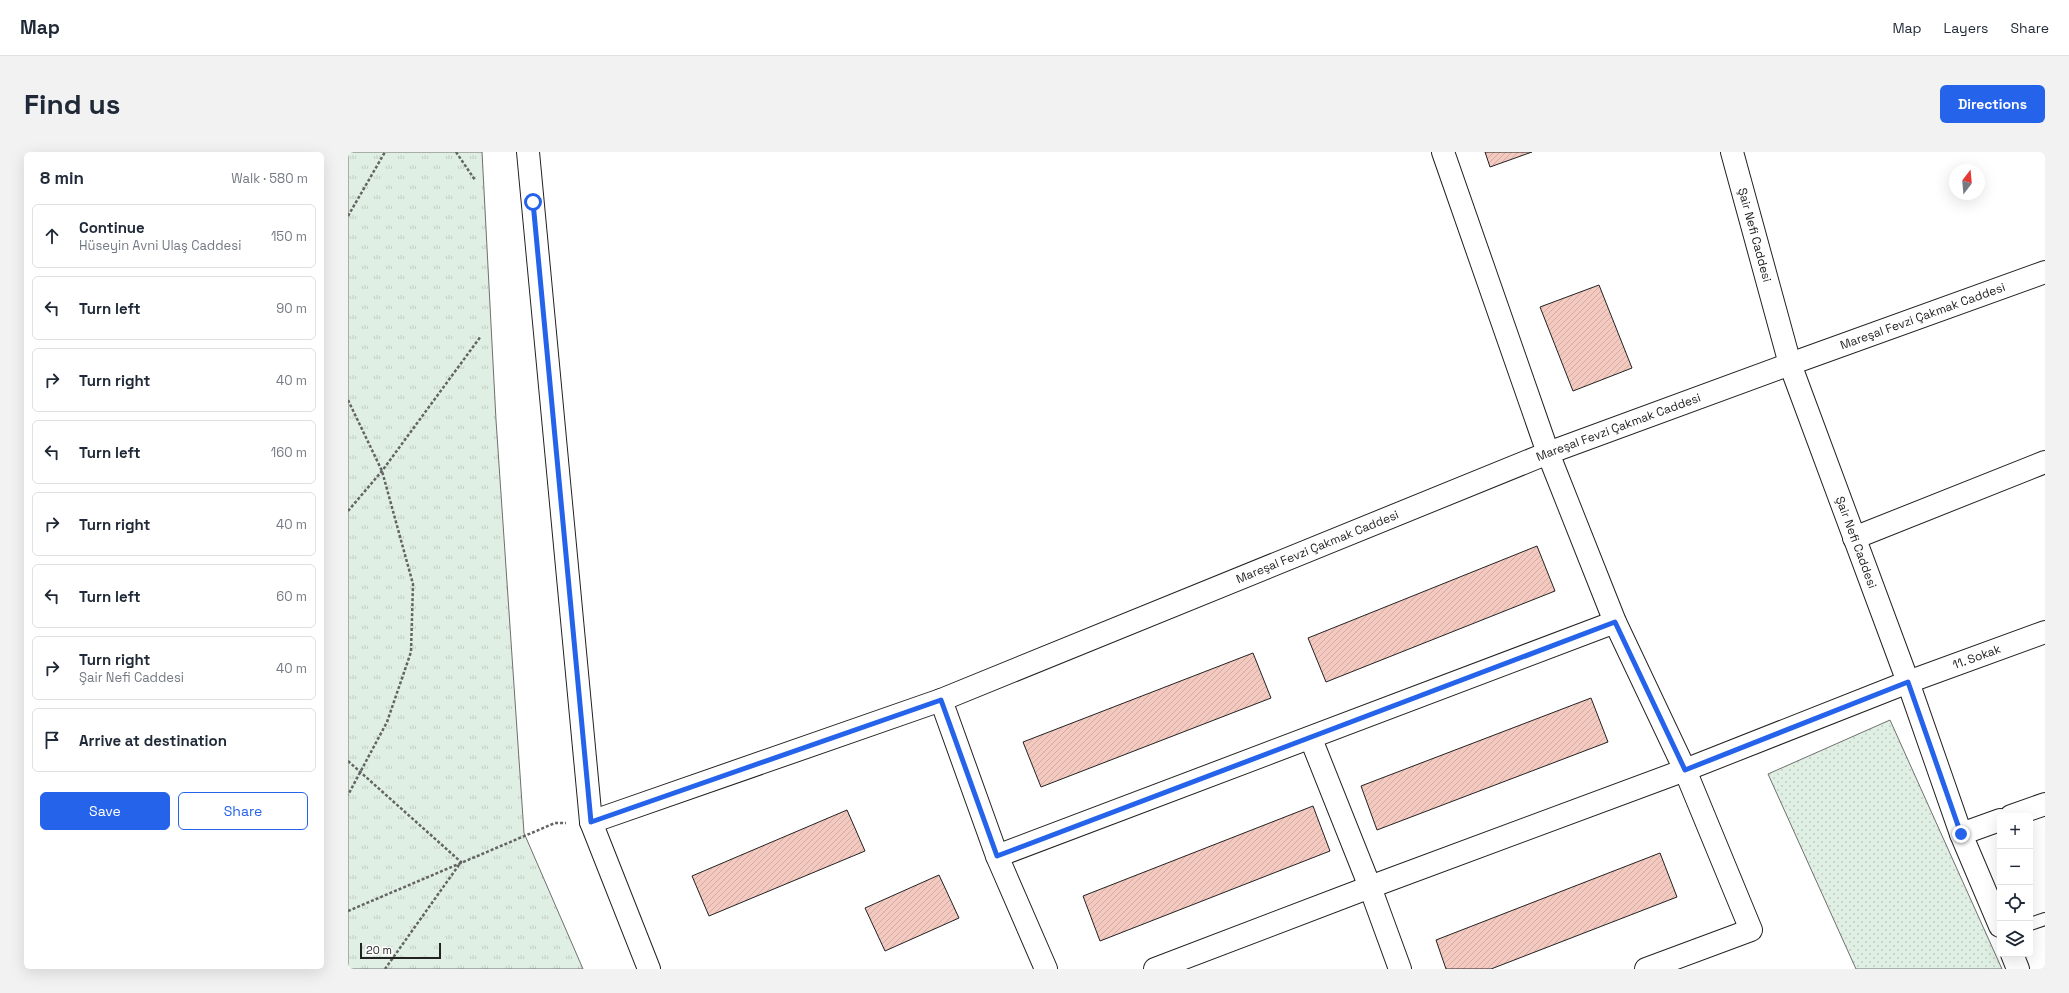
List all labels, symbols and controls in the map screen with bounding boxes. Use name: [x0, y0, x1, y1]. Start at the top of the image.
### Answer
text: Map: [20, 15, 60, 40]
text: Map: [1892, 19, 1922, 37]
text: Layers: [1944, 19, 1988, 37]
text: Share: [2010, 19, 2049, 37]
button: Directions: [1940, 85, 2045, 123]
text: Find us: [24, 86, 121, 122]
north arrow: [1949, 164, 1985, 200]
text: 8 min: [40, 167, 84, 189]
text: Walk · 580 m: [231, 170, 308, 187]
street label: Şair Nefi Caddesi: [1734, 186, 1775, 284]
route start: [524, 193, 542, 211]
text: Continue: [79, 218, 145, 237]
icon: ahead: [41, 225, 63, 247]
text: 150 m: [271, 228, 307, 245]
text: Hüseyin Avni Ulaş Caddesi: [79, 237, 241, 254]
street label: Mareşal Fevzi Çakmak Caddesi: [1838, 279, 2007, 353]
icon: left: [41, 297, 63, 319]
text: Turn left: [79, 299, 141, 318]
text: 90 m: [276, 300, 307, 317]
icon: right: [41, 369, 63, 391]
text: Turn right: [79, 371, 150, 390]
text: 40 m: [276, 372, 307, 389]
street label: Mareşal Fevzi Çakmak Caddesi: [1534, 390, 1703, 465]
icon: left: [41, 441, 63, 463]
text: Turn left: [79, 443, 141, 462]
text: 160 m: [271, 444, 307, 461]
street label: Şair Nefi Caddesi: [1832, 494, 1881, 591]
street label: Mareşal Fevzi Çakmak Caddesi: [1234, 507, 1401, 587]
icon: right: [41, 513, 63, 535]
text: Turn right: [79, 515, 150, 534]
text: 40 m: [276, 516, 307, 533]
icon: left: [41, 585, 63, 607]
text: Turn left: [79, 587, 141, 606]
text: 60 m: [276, 588, 307, 605]
street label: 11. Sokak: [1950, 641, 2004, 673]
text: Turn right: [79, 650, 150, 669]
icon: right: [41, 657, 63, 679]
text: 40 m: [276, 660, 307, 677]
text: Şair Nefi Caddesi: [79, 669, 184, 686]
icon: arrive: [41, 729, 63, 751]
text: Arrive at destination: [79, 731, 227, 750]
button: Save: [40, 792, 170, 830]
button: Share: [178, 792, 308, 830]
map controls: [1997, 813, 2033, 957]
button: +: [1997, 813, 2033, 849]
route end: [1952, 825, 1970, 843]
button: −: [1997, 849, 2033, 885]
button: locate: [1997, 885, 2033, 921]
button: layers: [1997, 921, 2033, 957]
scale bar: [360, 941, 441, 960]
text: 20 m: [366, 943, 392, 957]

